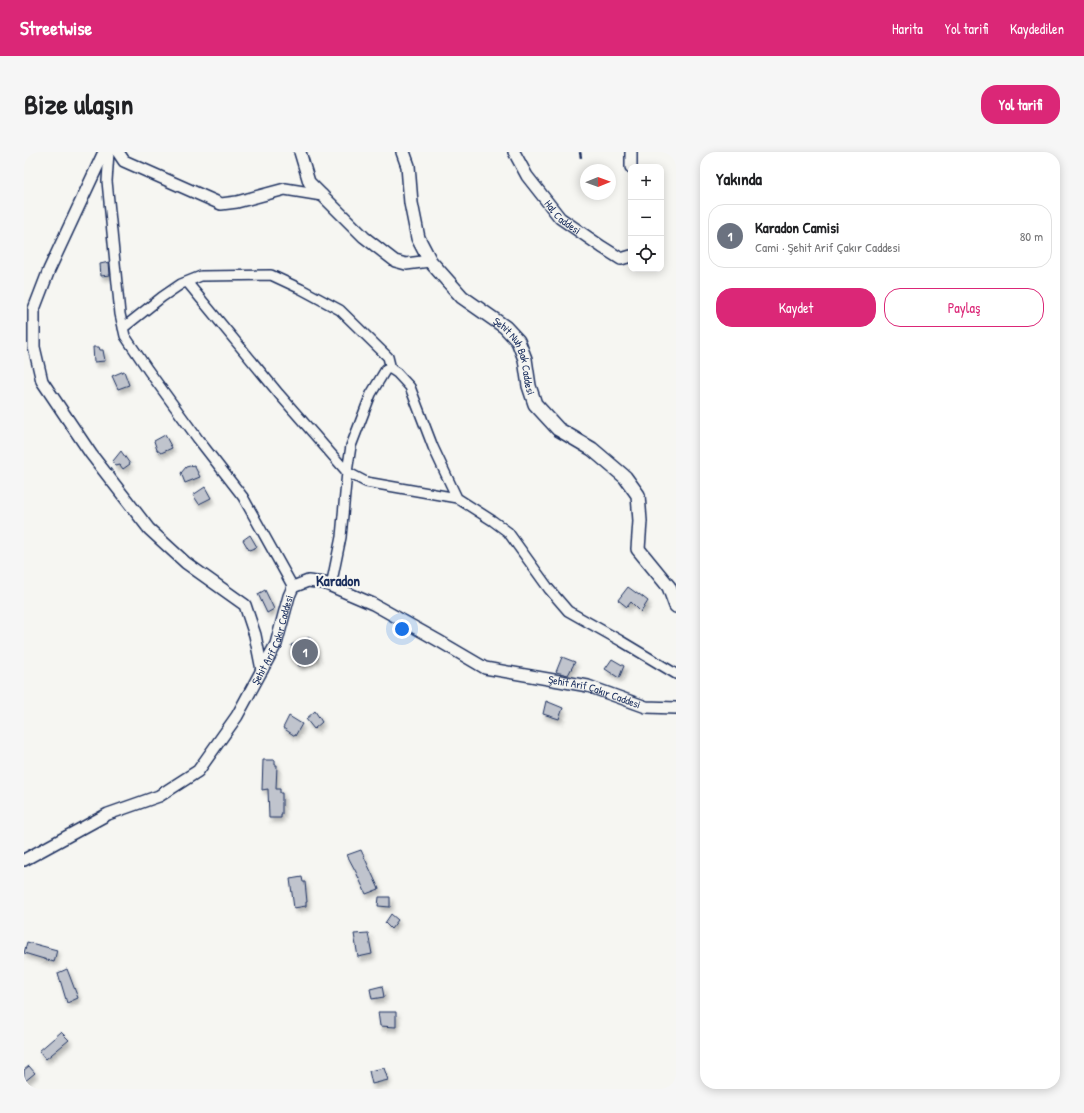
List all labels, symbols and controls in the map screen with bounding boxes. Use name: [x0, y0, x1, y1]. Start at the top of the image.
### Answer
text: Streetwise: [20, 15, 92, 41]
text: Harita: [892, 19, 923, 38]
text: Yol tarifi: [945, 19, 988, 38]
text: Kaydedilen: [1010, 19, 1064, 38]
text: Bize ulaşın: [24, 85, 133, 123]
button: Yol tarifi: [981, 85, 1060, 124]
north arrow: [580, 164, 616, 200]
map controls: [628, 164, 664, 272]
button: +: [628, 164, 664, 200]
text: Yakında: [716, 167, 762, 190]
street label: Hal Caddesi: [541, 197, 584, 237]
button: −: [628, 200, 664, 236]
text: Karadon Camisi: [755, 217, 839, 238]
text: 1: [728, 227, 732, 245]
text: 80 m: [1020, 227, 1043, 245]
button: locate: [628, 236, 664, 272]
text: Cami · Şehit Arif Çakır Caddesi: [755, 238, 900, 256]
button: Kaydet: [716, 288, 876, 327]
button: Paylaş: [884, 288, 1044, 327]
street label: Şehit Nuh Bak Caddesi: [490, 314, 538, 397]
district label: Karadon: [316, 570, 360, 591]
street label: Şehit Arif Çakır Caddesi: [248, 594, 296, 687]
your location: [392, 619, 412, 639]
pin: 1: [292, 637, 318, 667]
street label: Şehit Arif Çakır Caddesi: [547, 672, 643, 712]

